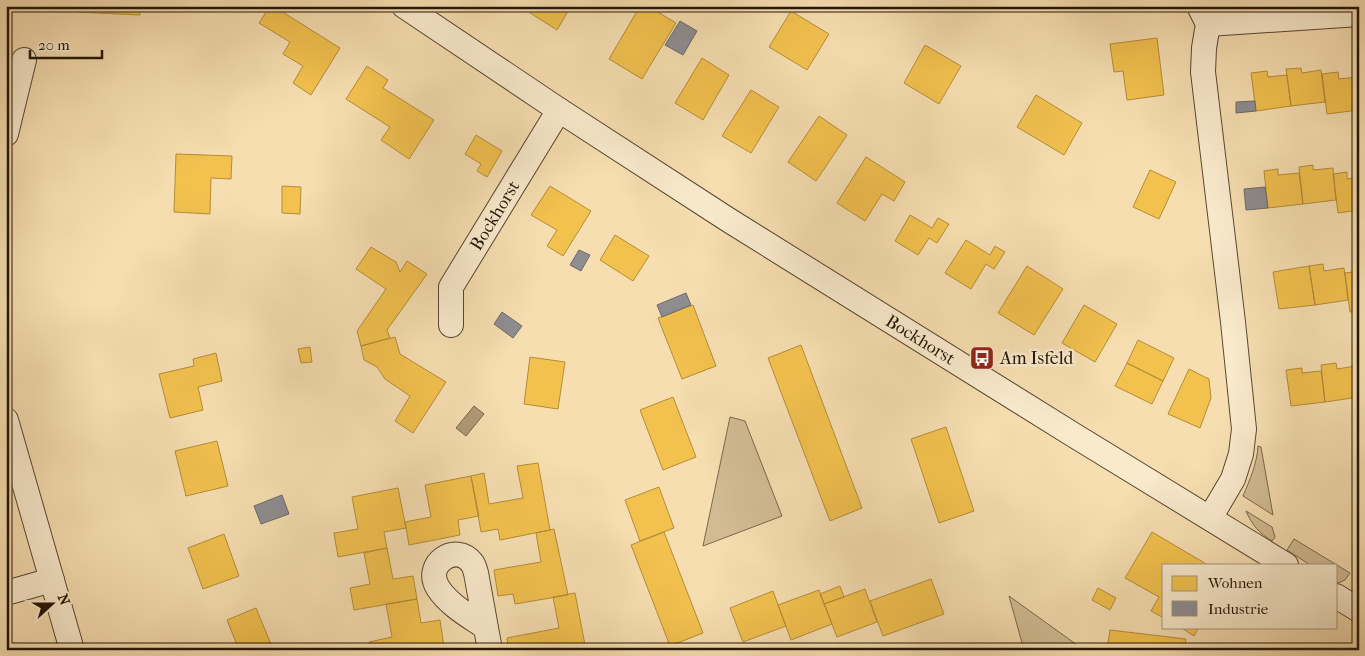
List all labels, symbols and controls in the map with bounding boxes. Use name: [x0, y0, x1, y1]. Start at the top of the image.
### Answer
scale bar: [30, 28, 102, 60]
text: 20 m: [38, 36, 70, 54]
street label: Bockhorst: [466, 176, 525, 254]
street label: Bockhorst: [882, 311, 959, 370]
bus stop icon: Am Isfeld: [969, 345, 995, 371]
place label: Am Isfeld: [999, 348, 1074, 369]
legend: [1162, 564, 1338, 628]
text: Wohnen: [1207, 574, 1263, 592]
north arrow: [28, 578, 78, 628]
text: N: [54, 592, 74, 608]
text: Industrie: [1208, 600, 1269, 618]

